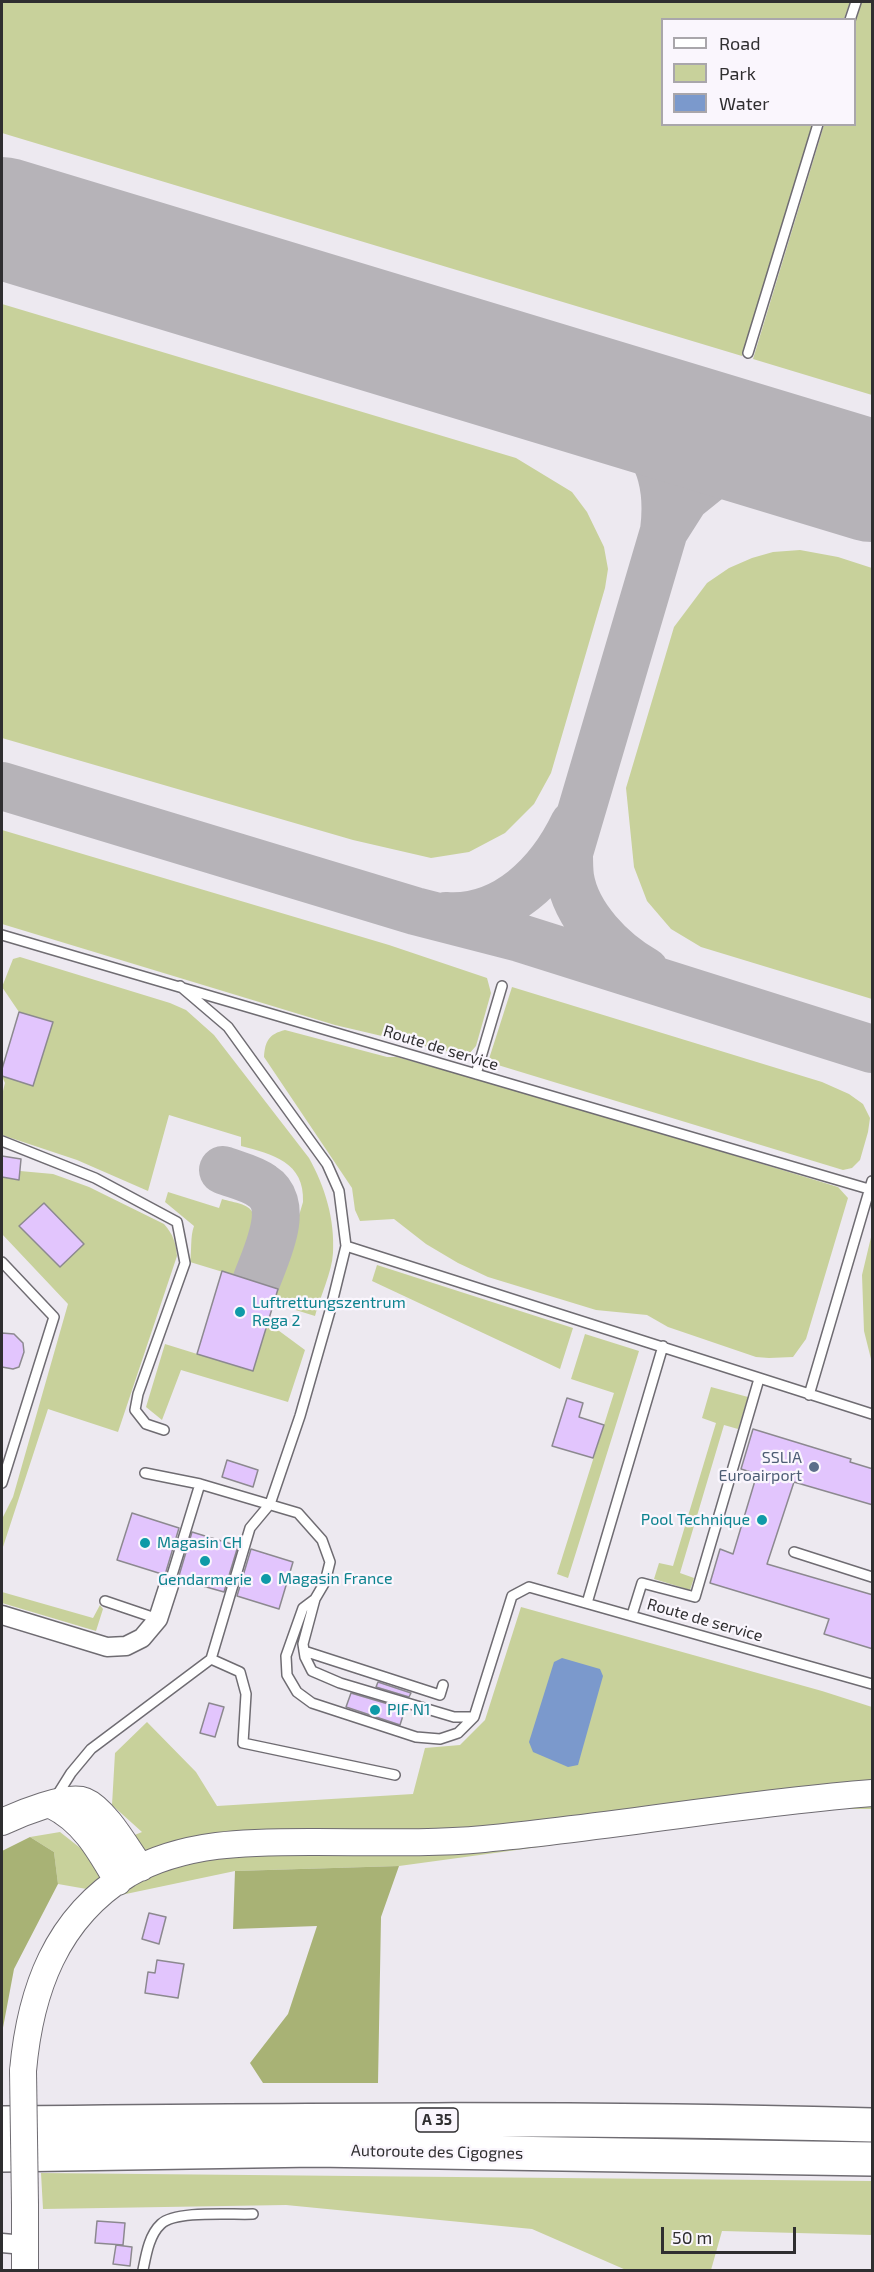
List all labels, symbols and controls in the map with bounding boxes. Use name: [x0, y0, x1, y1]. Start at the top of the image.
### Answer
legend: [661, 18, 856, 126]
text: Road: [719, 32, 760, 54]
text: Park: [719, 62, 756, 84]
text: Water: [719, 92, 769, 114]
street label: Route de service: [381, 1021, 501, 1075]
place label: Luftrettungszentrum Rega 2: [252, 1293, 406, 1331]
marker: Luftrettungszentrum Rega 2: [233, 1305, 247, 1319]
place label: SSLIA Euroairport: [719, 1448, 802, 1486]
marker: SSLIA Euroairport: [807, 1460, 821, 1474]
place label: Pool Technique: [641, 1510, 750, 1530]
marker: Pool Technique: [755, 1513, 769, 1527]
place label: Magasin CH: [157, 1533, 242, 1553]
marker: Magasin CH: [138, 1536, 152, 1550]
marker: Gendarmerie: [198, 1554, 212, 1568]
place label: Magasin France: [278, 1569, 393, 1589]
place label: Gendarmerie: [158, 1570, 252, 1590]
marker: Magasin France: [259, 1572, 273, 1586]
street label: Route de service: [645, 1594, 765, 1646]
place label: PIF N1: [387, 1700, 430, 1720]
marker: PIF N1: [368, 1703, 382, 1717]
road number: A 35: [416, 2108, 458, 2132]
street label: Autoroute des Cigognes: [351, 2141, 523, 2163]
scale bar: [664, 2215, 799, 2253]
text: 50 m: [672, 2226, 712, 2248]

